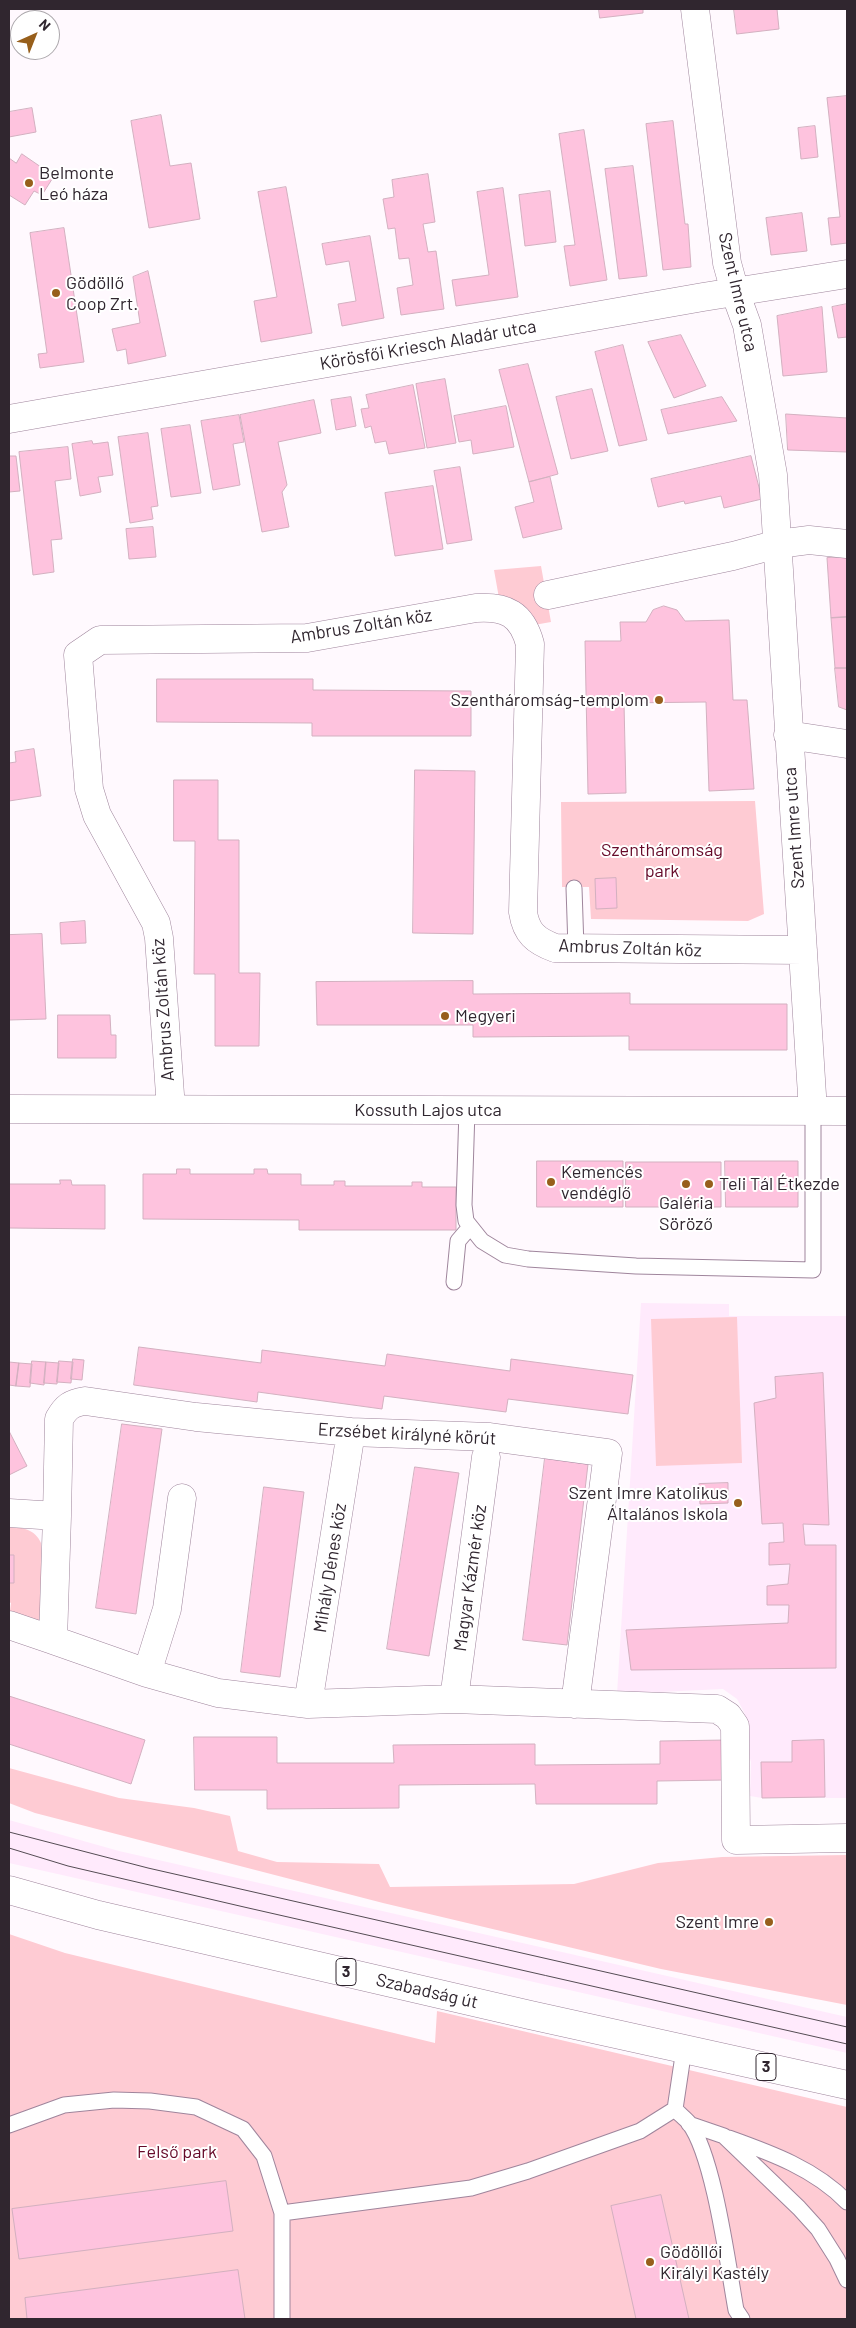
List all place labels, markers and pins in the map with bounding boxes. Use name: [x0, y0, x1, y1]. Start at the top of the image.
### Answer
place label: Belmonte Leó háza: [39, 162, 114, 204]
marker: Belmonte Leó háza: [23, 177, 35, 189]
place label: Gödöllő Coop Zrt.: [66, 272, 138, 314]
marker: Gödöllő Coop Zrt.: [50, 287, 62, 299]
place label: Szentháromság-templom: [451, 689, 649, 711]
marker: Szentháromság-templom: [653, 694, 665, 706]
place label: Megyeri: [455, 1005, 516, 1027]
marker: Megyeri: [439, 1010, 451, 1022]
place label: Kemencés vendéglő: [561, 1161, 643, 1204]
place label: Teli Tál Étkezde: [719, 1173, 840, 1195]
marker: Kemencés vendéglő: [545, 1176, 557, 1188]
marker: Galéria Söröző: [680, 1178, 692, 1190]
marker: Teli Tál Étkezde: [703, 1178, 715, 1190]
place label: Galéria Söröző: [659, 1192, 713, 1234]
place label: Szent Imre Katolikus Általános Iskola: [569, 1482, 728, 1525]
marker: Szent Imre Katolikus Általános Iskola: [732, 1497, 744, 1509]
place label: Szent Imre: [675, 1911, 759, 1933]
marker: Szent Imre: [763, 1916, 775, 1928]
place label: Gödöllői Királyi Kastély: [660, 2241, 769, 2284]
marker: Gödöllői Királyi Kastély: [644, 2256, 656, 2268]

